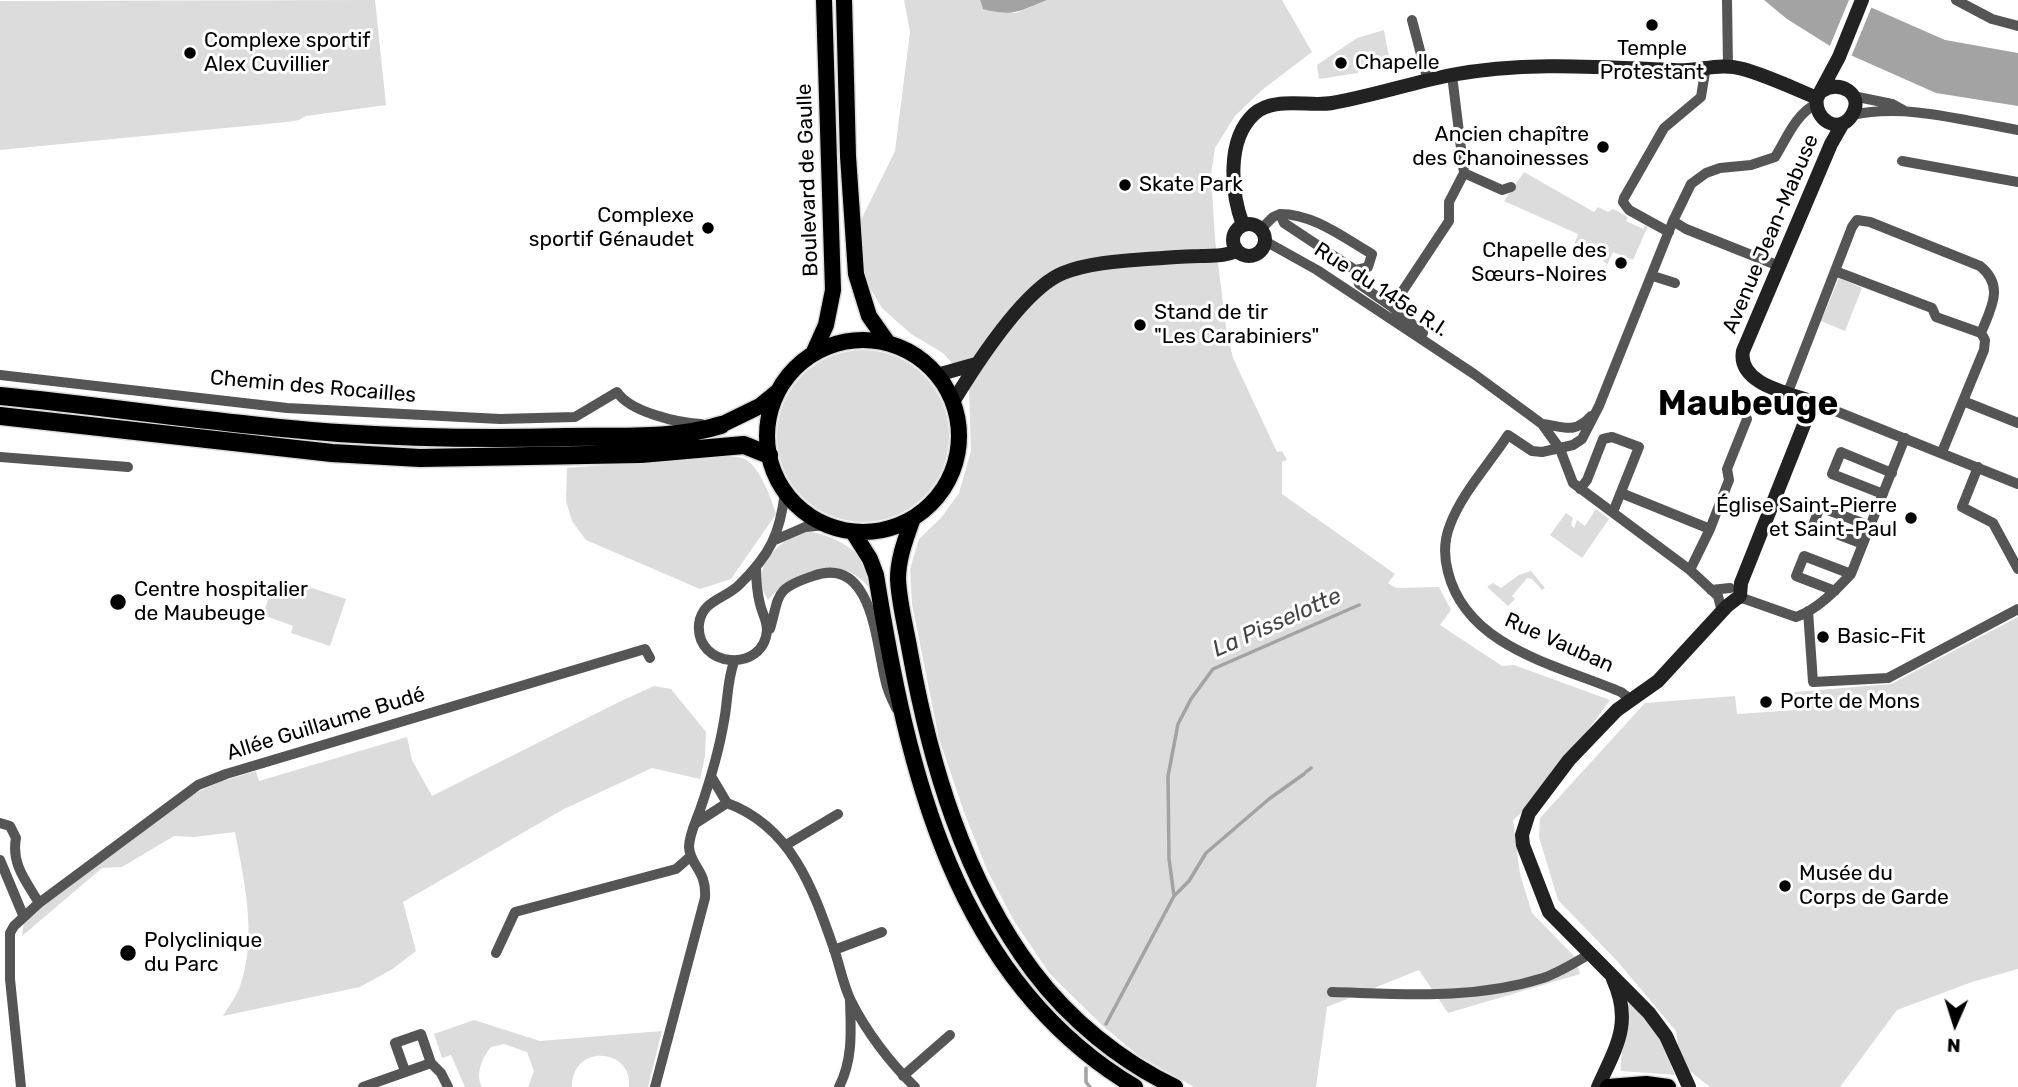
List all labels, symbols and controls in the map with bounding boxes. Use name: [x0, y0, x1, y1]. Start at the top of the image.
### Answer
marker: Temple Protestant: [1644, 17, 1660, 33]
place label: Complexe sportif Alex Cuvillier: [204, 28, 370, 78]
place label: Temple Protestant: [1600, 36, 1704, 86]
marker: Complexe sportif Alex Cuvillier: [182, 45, 198, 61]
place label: Chapelle: [1355, 50, 1440, 76]
marker: Chapelle: [1333, 55, 1349, 71]
street label: Boulevard de Gaulle: [792, 83, 824, 277]
place label: Ancien chapître des Chanoinesses: [1412, 122, 1589, 172]
street label: Avenue Jean-Mabuse: [1718, 131, 1824, 337]
marker: Ancien chapître des Chanoinesses: [1595, 139, 1611, 155]
place label: Skate Park: [1139, 172, 1243, 198]
marker: Skate Park: [1117, 177, 1133, 193]
place label: Complexe sportif Génaudet: [529, 203, 694, 253]
marker: Complexe sportif Génaudet: [700, 220, 716, 236]
street label: Rue du 145e R.I.: [1309, 237, 1453, 343]
place label: Chapelle des Sœurs-Noires: [1471, 238, 1607, 288]
marker: Chapelle des Sœurs-Noires: [1613, 255, 1629, 271]
place label: Stand de tir "Les Carabiniers": [1154, 300, 1319, 350]
marker: Stand de tir "Les Carabiniers": [1132, 317, 1148, 333]
street label: Chemin des Rocailles: [209, 365, 417, 409]
district label: Maubeuge: [1658, 384, 1838, 426]
place label: Église Saint-Pierre et Saint-Paul: [1716, 493, 1897, 543]
marker: Église Saint-Pierre et Saint-Paul: [1903, 510, 1919, 526]
place label: Centre hospitalier de Maubeuge: [134, 577, 308, 627]
water label: La Pisselotte: [1208, 582, 1346, 664]
marker: Centre hospitalier de Maubeuge: [108, 592, 128, 612]
street label: Rue Vauban: [1500, 608, 1618, 678]
place label: Basic-Fit: [1837, 624, 1926, 650]
marker: Basic-Fit: [1815, 629, 1831, 645]
street label: Allée Guillaume Budé: [224, 682, 428, 766]
place label: Porte de Mons: [1780, 689, 1920, 715]
marker: Porte de Mons: [1758, 694, 1774, 710]
place label: Musée du Corps de Garde: [1799, 861, 1949, 911]
marker: Musée du Corps de Garde: [1777, 878, 1793, 894]
place label: Polyclinique du Parc: [144, 928, 262, 978]
marker: Polyclinique du Parc: [118, 943, 138, 963]
north arrow: [1920, 989, 1990, 1059]
text: N: [1946, 1034, 1961, 1057]

